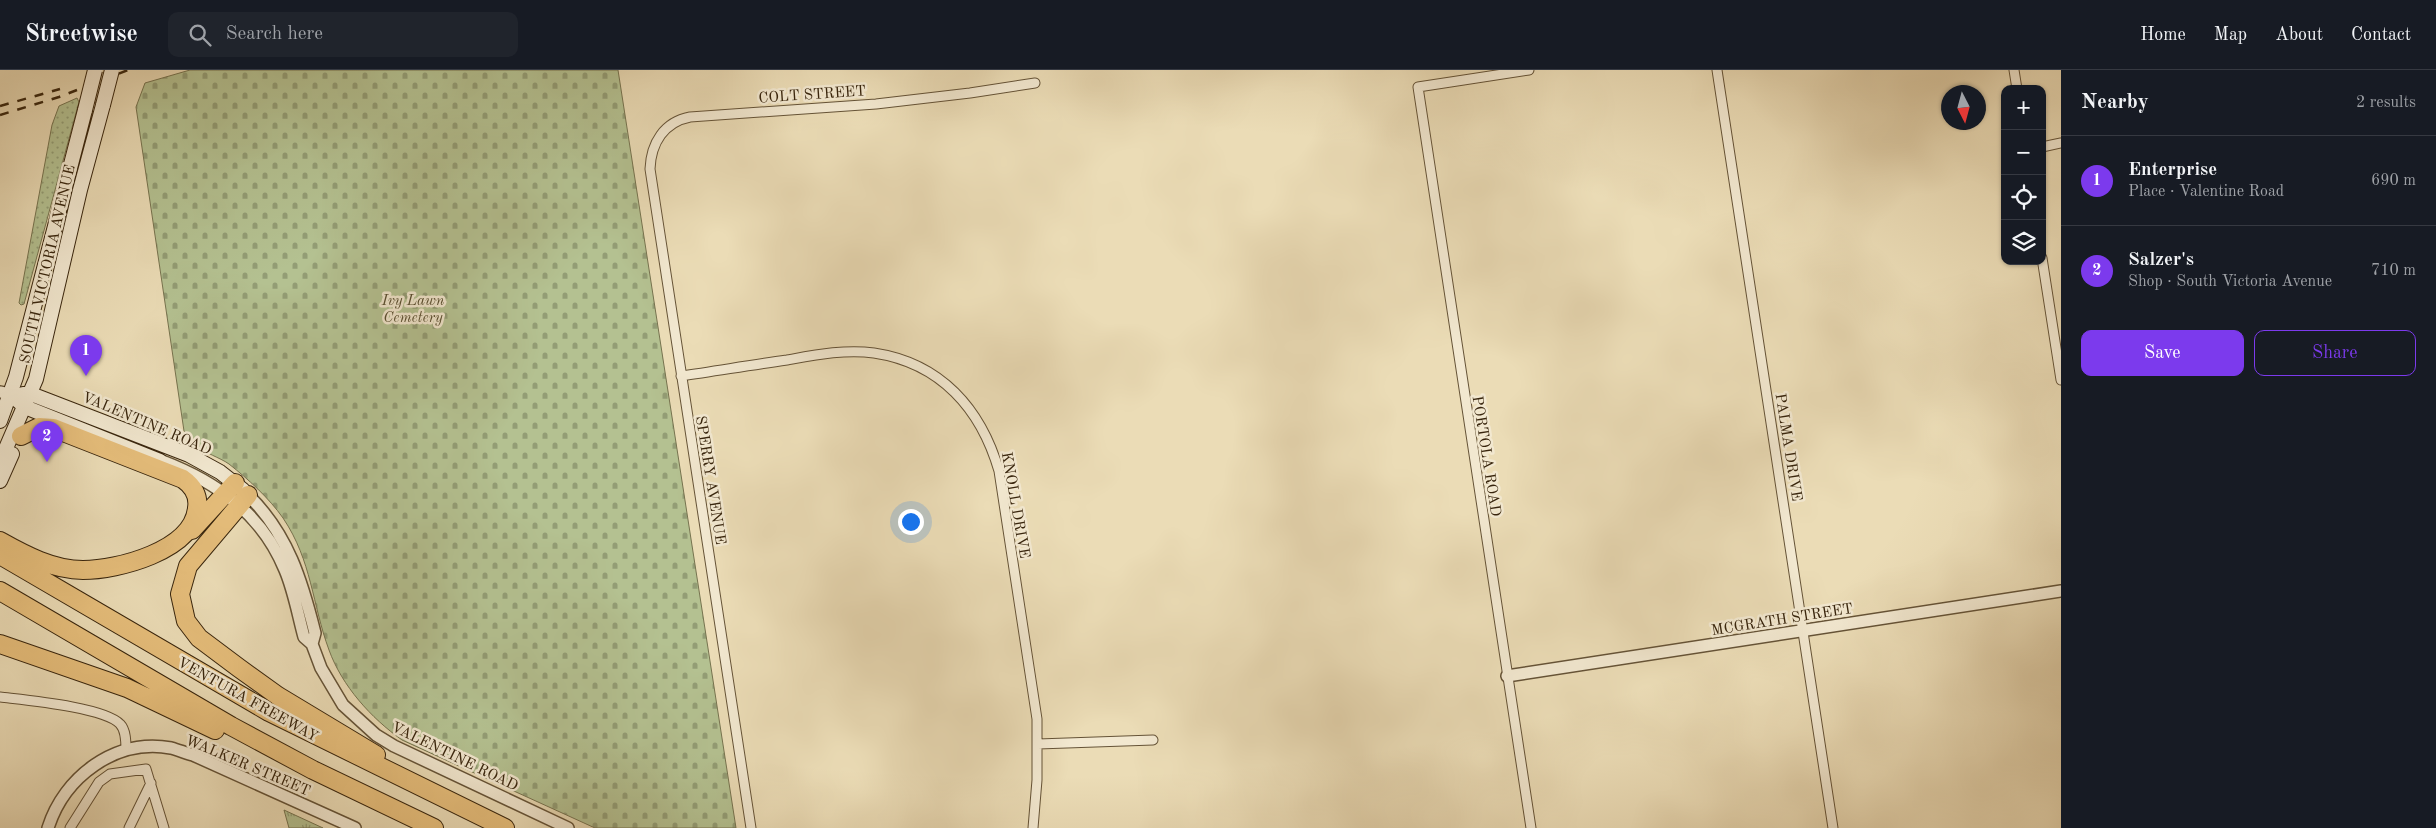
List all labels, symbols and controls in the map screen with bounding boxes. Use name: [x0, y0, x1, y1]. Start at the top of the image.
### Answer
search box: [168, 12, 518, 57]
icon: search: [186, 21, 214, 49]
text: Streetwise: [25, 23, 138, 47]
text: Search here: [226, 25, 323, 44]
text: Home: [2140, 26, 2186, 44]
text: Map: [2214, 26, 2247, 44]
text: About: [2275, 26, 2323, 44]
text: Contact: [2351, 26, 2411, 44]
street label: COLT STREET: [758, 84, 866, 107]
north arrow: [1941, 85, 1986, 130]
map controls: [2001, 85, 2046, 265]
button: +: [2001, 85, 2046, 130]
text: Nearby: [2081, 92, 2149, 113]
text: 2 results: [2356, 95, 2416, 111]
button: −: [2001, 130, 2046, 175]
text: Enterprise: [2128, 161, 2217, 180]
street label: SOUTH VICTORIA AVENUE: [18, 164, 79, 365]
text: 1: [2092, 173, 2102, 189]
text: 690 m: [2371, 173, 2416, 189]
button: locate: [2001, 175, 2046, 220]
text: Place · Valentine Road: [2128, 184, 2284, 200]
button: layers: [2001, 220, 2046, 265]
text: Salzer's: [2128, 251, 2194, 270]
text: 2: [2092, 263, 2102, 279]
text: 710 m: [2371, 263, 2416, 279]
text: Shop · South Victoria Avenue: [2128, 274, 2332, 290]
park label: Ivy Lawn Cemetery: [381, 294, 445, 326]
button: Save: [2081, 330, 2244, 376]
button: Share: [2254, 330, 2416, 376]
pin: 1: [70, 335, 102, 376]
street label: VALENTINE ROAD: [79, 390, 213, 458]
street label: PALMA DRIVE: [1772, 392, 1803, 502]
street label: PORTOLA ROAD: [1469, 395, 1502, 518]
street label: SPERRY AVENUE: [692, 415, 727, 546]
pin: 2: [31, 421, 63, 462]
street label: KNOLL DRIVE: [998, 451, 1031, 560]
your location: [898, 509, 924, 535]
street label: MCGRATH STREET: [1710, 602, 1854, 639]
street label: VENTURA FREEWAY: [174, 655, 320, 745]
street label: VALENTINE ROAD: [389, 720, 520, 795]
street label: WALKER STREET: [183, 733, 312, 799]

